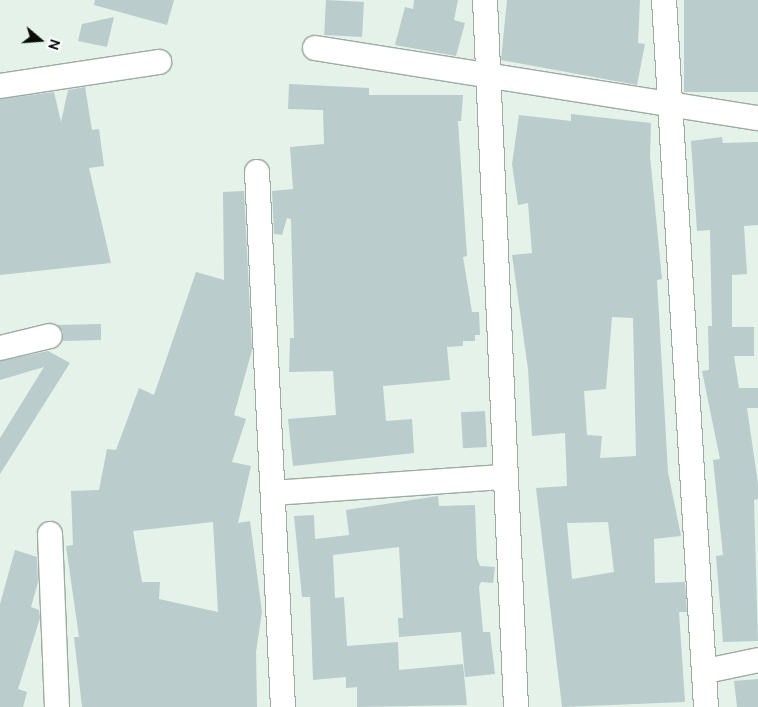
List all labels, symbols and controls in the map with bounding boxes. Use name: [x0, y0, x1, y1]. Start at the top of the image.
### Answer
north arrow: [15, 15, 65, 65]
text: N: [45, 37, 63, 52]

